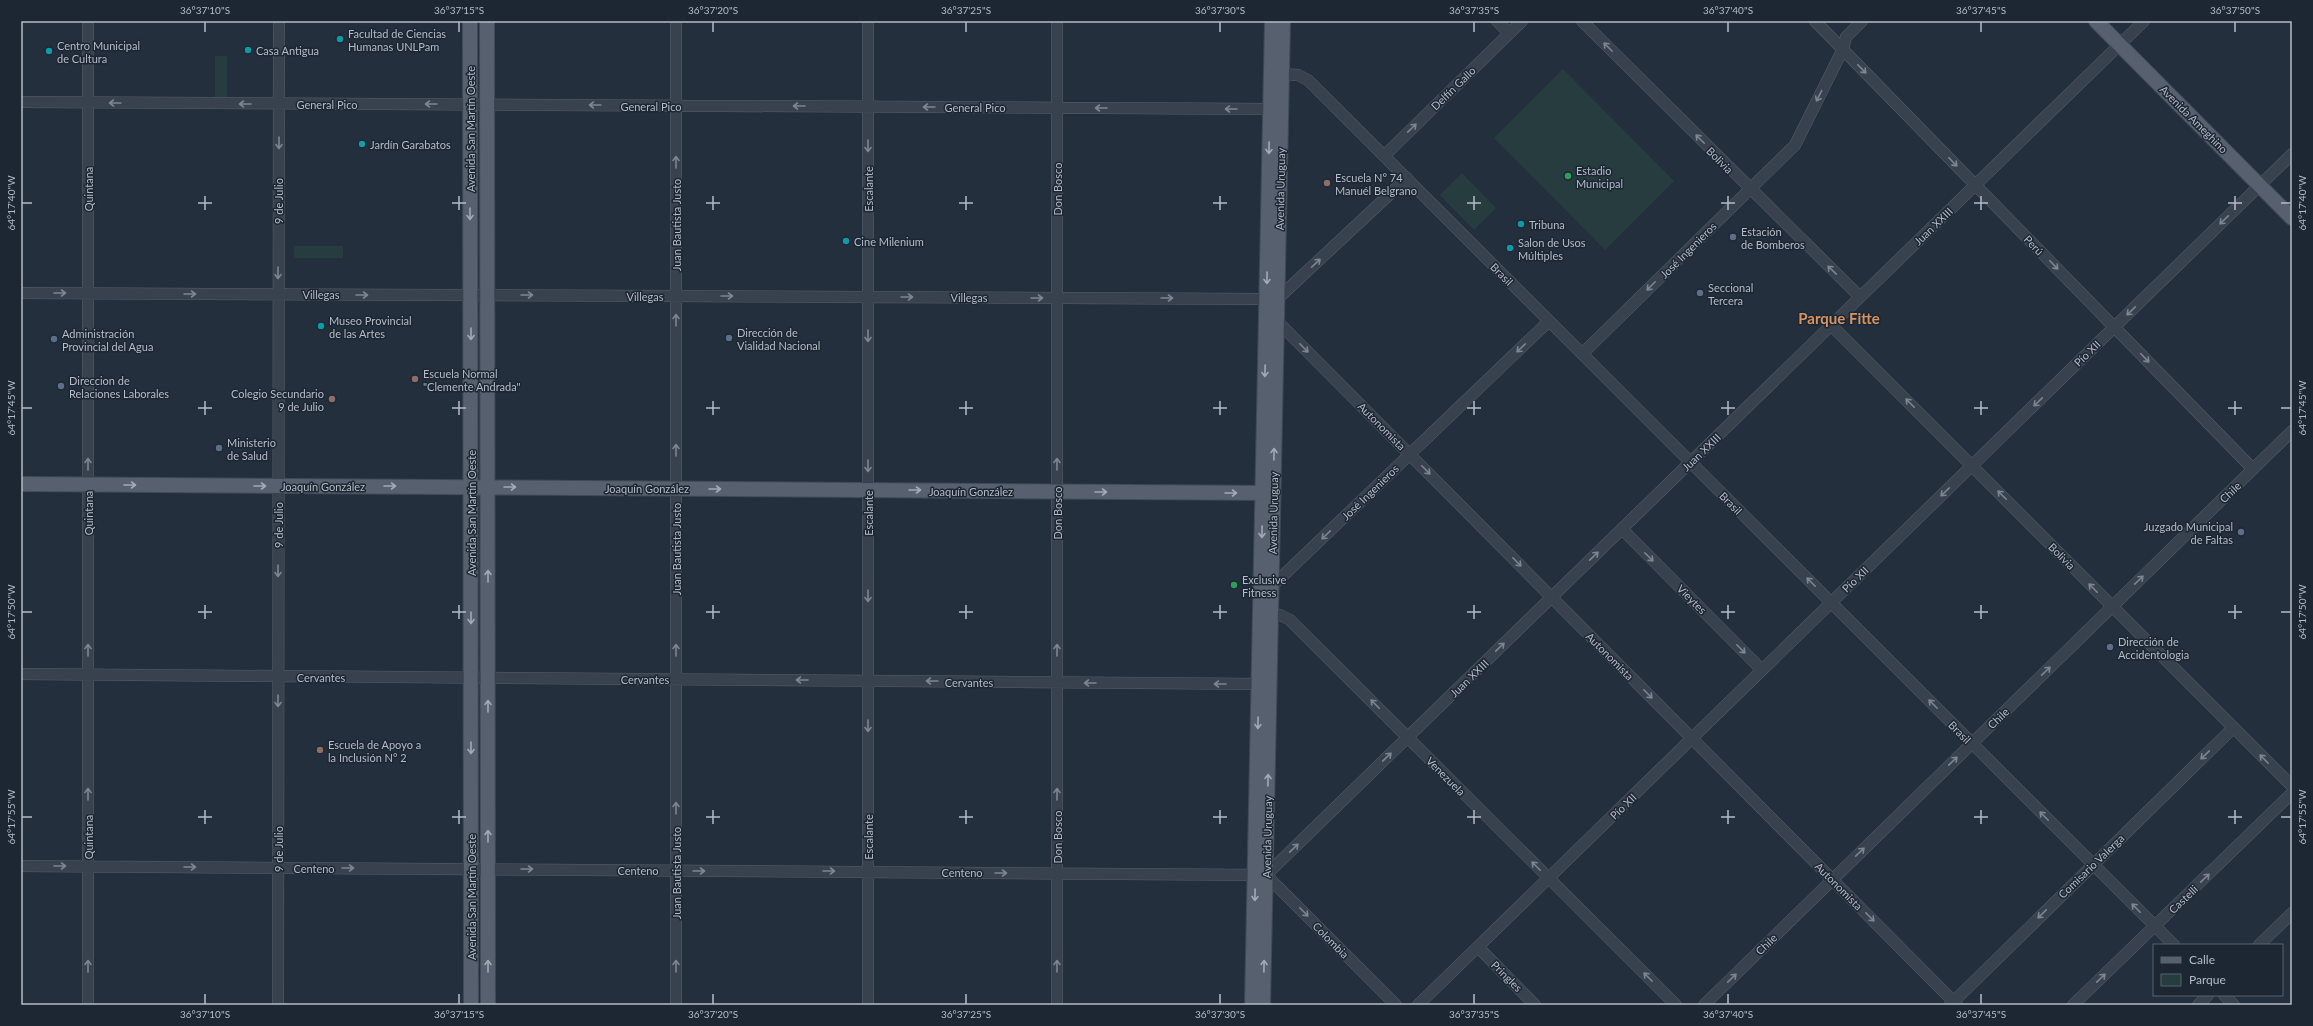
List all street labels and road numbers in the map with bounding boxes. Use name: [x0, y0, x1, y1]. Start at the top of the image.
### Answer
street label: Delfín Gallo: [1428, 64, 1478, 112]
street label: Avenida San Martín Oeste: [464, 66, 477, 192]
street label: Avenida Ameghino: [2157, 82, 2231, 156]
street label: General Pico: [296, 98, 358, 111]
street label: General Pico: [620, 100, 682, 113]
street label: General Pico: [944, 101, 1006, 114]
street label: Bolivia: [1704, 144, 1736, 176]
street label: Avenida Uruguay: [1273, 147, 1287, 230]
street label: Don Bosco: [1051, 163, 1064, 215]
street label: Escalante: [862, 166, 875, 212]
street label: Quintana: [82, 167, 95, 211]
street label: 9 de Julio: [272, 178, 285, 224]
street label: Juan Bautista Justo: [670, 179, 683, 271]
street label: Juan XXIII: [1911, 204, 1955, 248]
street label: José Ingenieros: [1657, 219, 1719, 281]
street label: Perú: [2022, 232, 2046, 258]
street label: Brasil: [1488, 260, 1516, 288]
street label: Villegas: [302, 288, 340, 301]
street label: Villegas: [626, 290, 664, 303]
street label: Villegas: [950, 291, 988, 304]
street label: Pío XII: [2071, 337, 2103, 369]
street label: Autonomista: [1356, 400, 1408, 452]
street label: Juan XXIII: [1679, 430, 1723, 474]
street label: Avenida San Martín Oeste: [465, 450, 478, 576]
street label: José Ingenieros: [1339, 461, 1401, 522]
street label: Avenida Uruguay: [1266, 471, 1280, 554]
street label: Chile: [2217, 479, 2243, 505]
street label: Joaquín González: [281, 480, 365, 493]
street label: Joaquín González: [605, 482, 689, 495]
street label: Joaquín González: [929, 485, 1013, 498]
street label: Don Bosco: [1051, 487, 1064, 539]
street label: Brasil: [1717, 489, 1745, 517]
street label: Escalante: [862, 490, 875, 536]
street label: Quintana: [82, 491, 95, 535]
street label: 9 de Julio: [272, 502, 285, 548]
street label: Juan Bautista Justo: [670, 503, 683, 595]
street label: Bolivia: [2046, 540, 2078, 572]
street label: Pío XII: [1839, 563, 1871, 595]
street label: Vieytes: [1675, 582, 1709, 616]
street label: Autonomista: [1584, 630, 1636, 682]
street label: Juan XXIII: [1447, 656, 1491, 700]
street label: Cervantes: [297, 671, 346, 684]
street label: Cervantes: [621, 673, 670, 686]
street label: Cervantes: [945, 676, 994, 689]
street label: Chile: [1985, 705, 2011, 731]
street label: Brasil: [1946, 718, 1974, 746]
street label: Venezuela: [1424, 754, 1468, 798]
street label: Pío XII: [1607, 790, 1639, 822]
street label: Avenida Uruguay: [1260, 795, 1274, 878]
street label: Don Bosco: [1051, 811, 1064, 863]
street label: Escalante: [862, 814, 875, 860]
street label: Quintana: [82, 815, 95, 859]
street label: 9 de Julio: [272, 826, 285, 872]
street label: Juan Bautista Justo: [670, 827, 683, 919]
street label: Comisario Valerga: [2055, 831, 2127, 901]
street label: Avenida San Martín Oeste: [465, 834, 478, 960]
street label: Autonomista: [1813, 860, 1865, 912]
street label: Centeno: [293, 862, 335, 875]
street label: Centeno: [617, 864, 659, 877]
street label: Centeno: [941, 866, 983, 879]
street label: Castelli: [2166, 882, 2200, 916]
street label: Colombia: [1310, 919, 1352, 961]
street label: Chile: [1753, 931, 1779, 957]
street label: Pringles: [1489, 958, 1525, 994]

